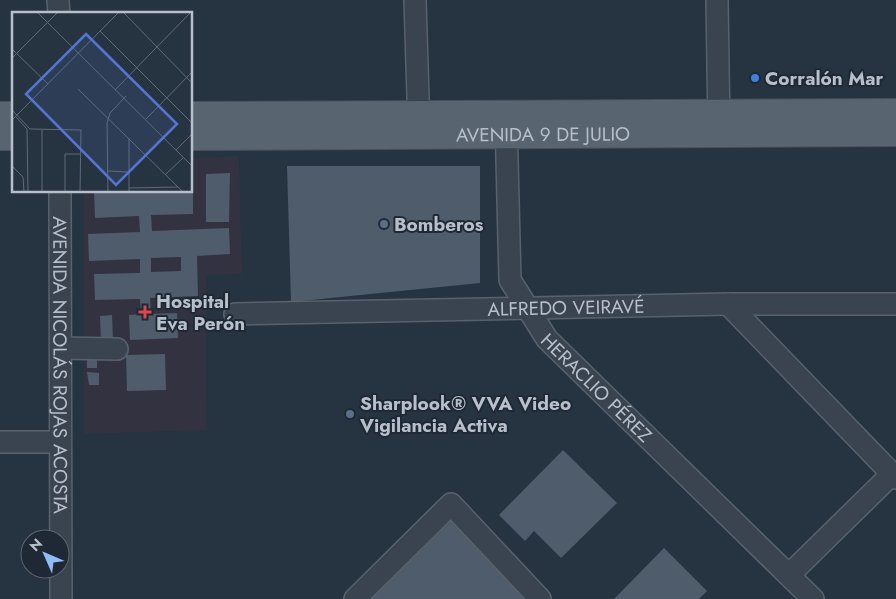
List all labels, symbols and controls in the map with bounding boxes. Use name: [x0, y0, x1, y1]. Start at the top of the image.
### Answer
inset map: [12, 12, 192, 192]
place label: Corralón Mar: [765, 65, 884, 92]
marker: Corralón Mar: [749, 72, 761, 84]
street label: AVENIDA 9 DE JULIO: [456, 120, 630, 148]
place label: Bomberos: [394, 211, 484, 238]
street label: AVENIDA NICOLÁS ROJAS ACOSTA: [47, 216, 74, 514]
marker: Bomberos: [378, 218, 390, 230]
place label: Hospital Eva Perón: [156, 288, 245, 337]
street label: ALFREDO VEIRAVÉ: [487, 292, 645, 322]
marker: Hospital Eva Perón: [138, 305, 152, 319]
street label: HERACLIO PÉREZ: [535, 327, 658, 448]
place label: Sharplook® VVA Video Vigilancia Activa: [359, 390, 571, 439]
marker: Sharplook® VVA Video Vigilancia Activa: [344, 408, 356, 420]
north arrow: [20, 529, 70, 579]
text: N: [25, 534, 47, 556]

